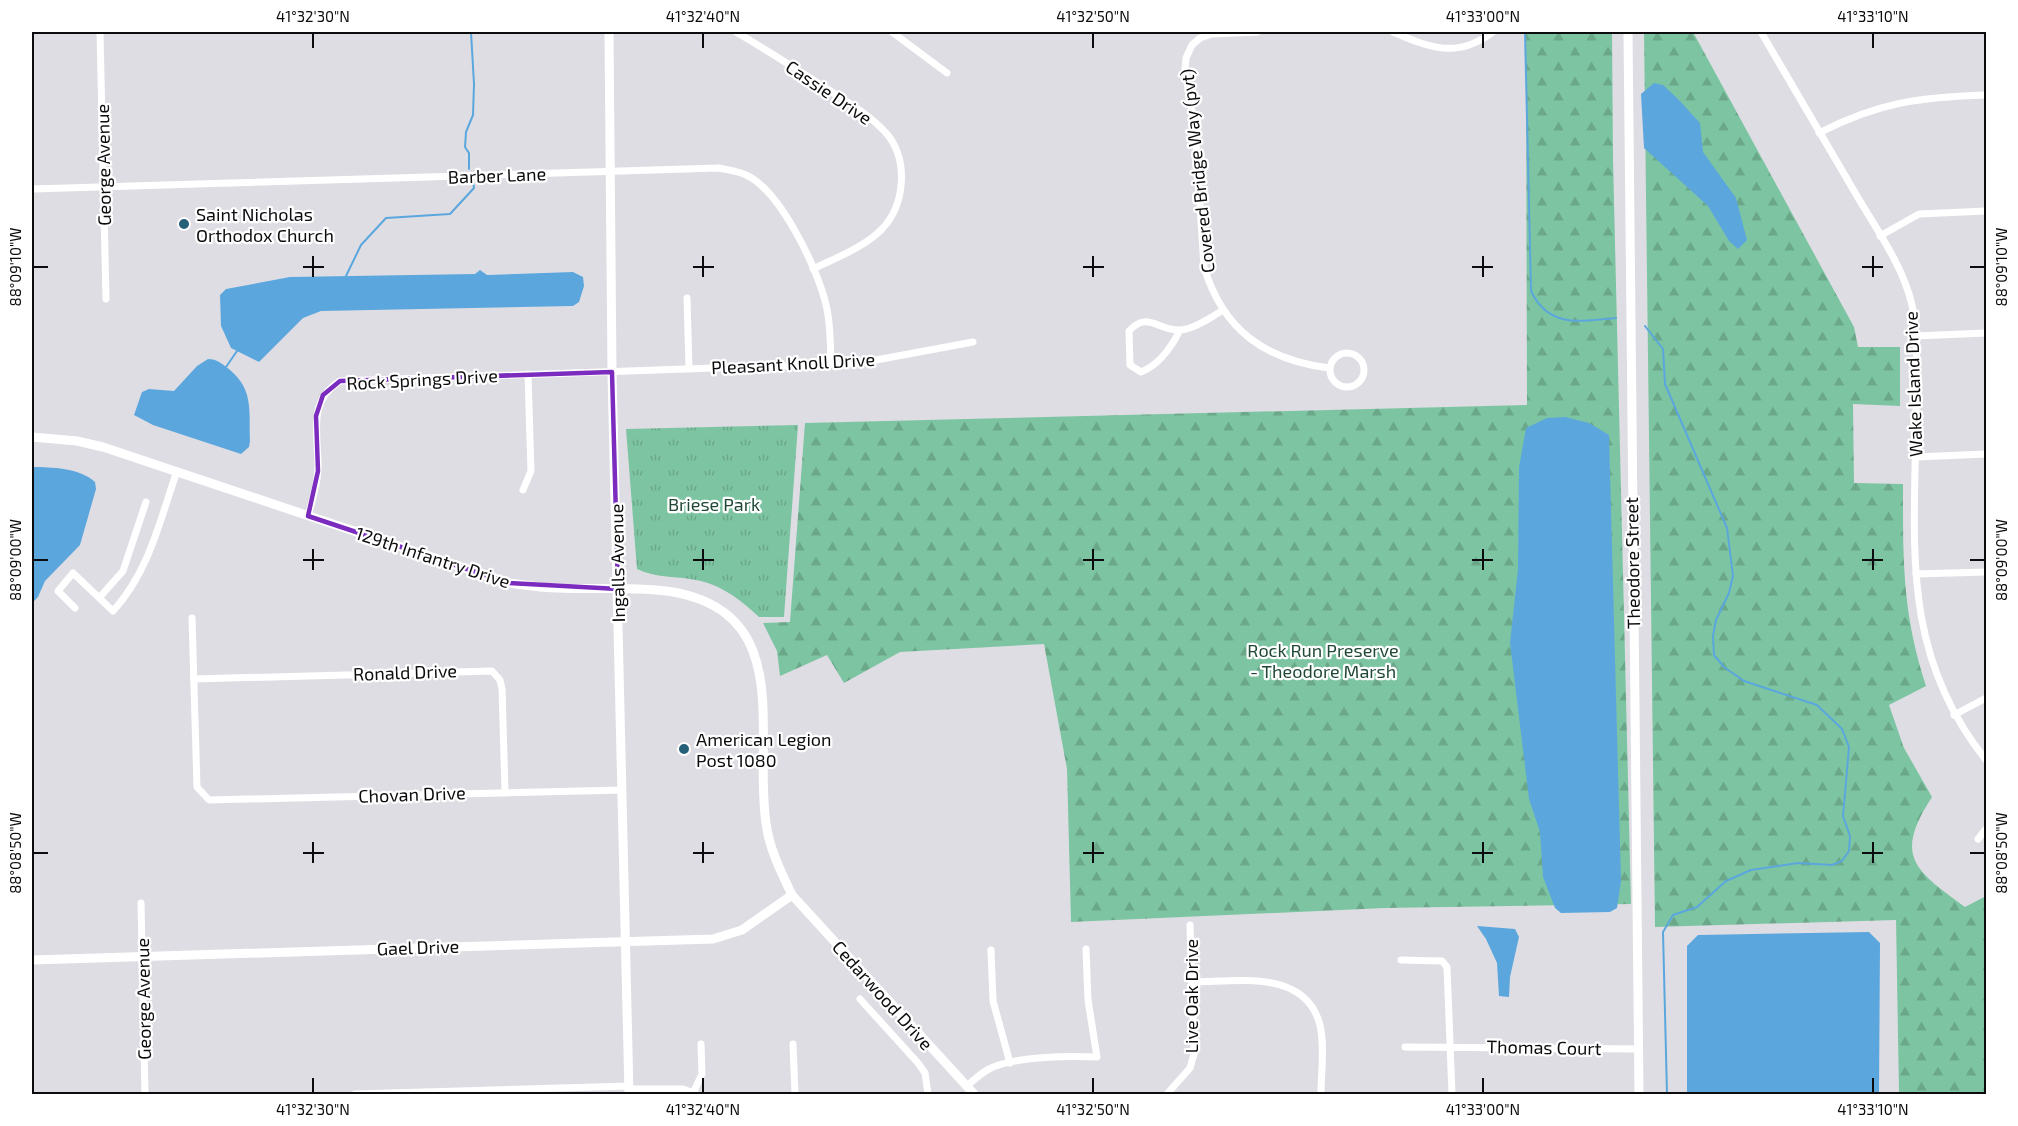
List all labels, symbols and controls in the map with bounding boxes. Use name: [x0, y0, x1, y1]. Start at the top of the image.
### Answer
text: 41°32'30"N: [276, 7, 350, 25]
text: 41°32'40"N: [666, 7, 740, 25]
text: 41°32'50"N: [1056, 7, 1130, 25]
text: 41°33'00"N: [1446, 7, 1520, 25]
text: 41°33'10"N: [1837, 7, 1909, 25]
street label: Cassie Drive: [782, 55, 876, 129]
street label: Covered Bridge Way (pvt): [1175, 68, 1219, 274]
street label: George Avenue: [91, 104, 115, 226]
street label: Barber Lane: [447, 162, 547, 188]
place label: Saint Nicholas Orthodox Church: [196, 203, 334, 246]
marker: Saint Nicholas Orthodox Church: [177, 217, 191, 231]
text: 88°09'10"W: [6, 228, 24, 306]
text: 88°09'10"W: [1992, 228, 2010, 306]
street label: Wake Island Drive: [1899, 311, 1927, 457]
street label: Pleasant Knoll Drive: [710, 348, 876, 378]
street label: Rock Springs Drive: [346, 364, 498, 394]
park label: Briese Park: [668, 493, 760, 515]
street label: Theodore Street: [1620, 497, 1644, 629]
street label: Ingalls Avenue: [605, 503, 629, 623]
text: 88°09'00"W: [6, 519, 24, 601]
text: 88°09'00"W: [1992, 519, 2010, 601]
street label: 129th Infantry Drive: [353, 522, 513, 592]
park label: Rock Run Preserve - Theodore Marsh: [1247, 639, 1399, 682]
street label: Ronald Drive: [353, 659, 457, 685]
place label: American Legion Post 1080: [696, 728, 832, 771]
marker: American Legion Post 1080: [677, 742, 691, 756]
street label: Chovan Drive: [358, 781, 466, 807]
text: 88°08'50"W: [6, 812, 24, 894]
text: 88°08'50"W: [1992, 812, 2010, 894]
street label: Gael Drive: [376, 935, 460, 959]
street label: Cedarwood Drive: [828, 936, 938, 1054]
street label: George Avenue: [131, 938, 155, 1060]
street label: Live Oak Drive: [1180, 939, 1202, 1053]
street label: Thomas Court: [1486, 1035, 1602, 1059]
text: 41°32'30"N: [276, 1100, 350, 1118]
text: 41°32'40"N: [666, 1100, 740, 1118]
text: 41°32'50"N: [1056, 1100, 1130, 1118]
text: 41°33'00"N: [1446, 1100, 1520, 1118]
text: 41°33'10"N: [1837, 1100, 1909, 1118]

